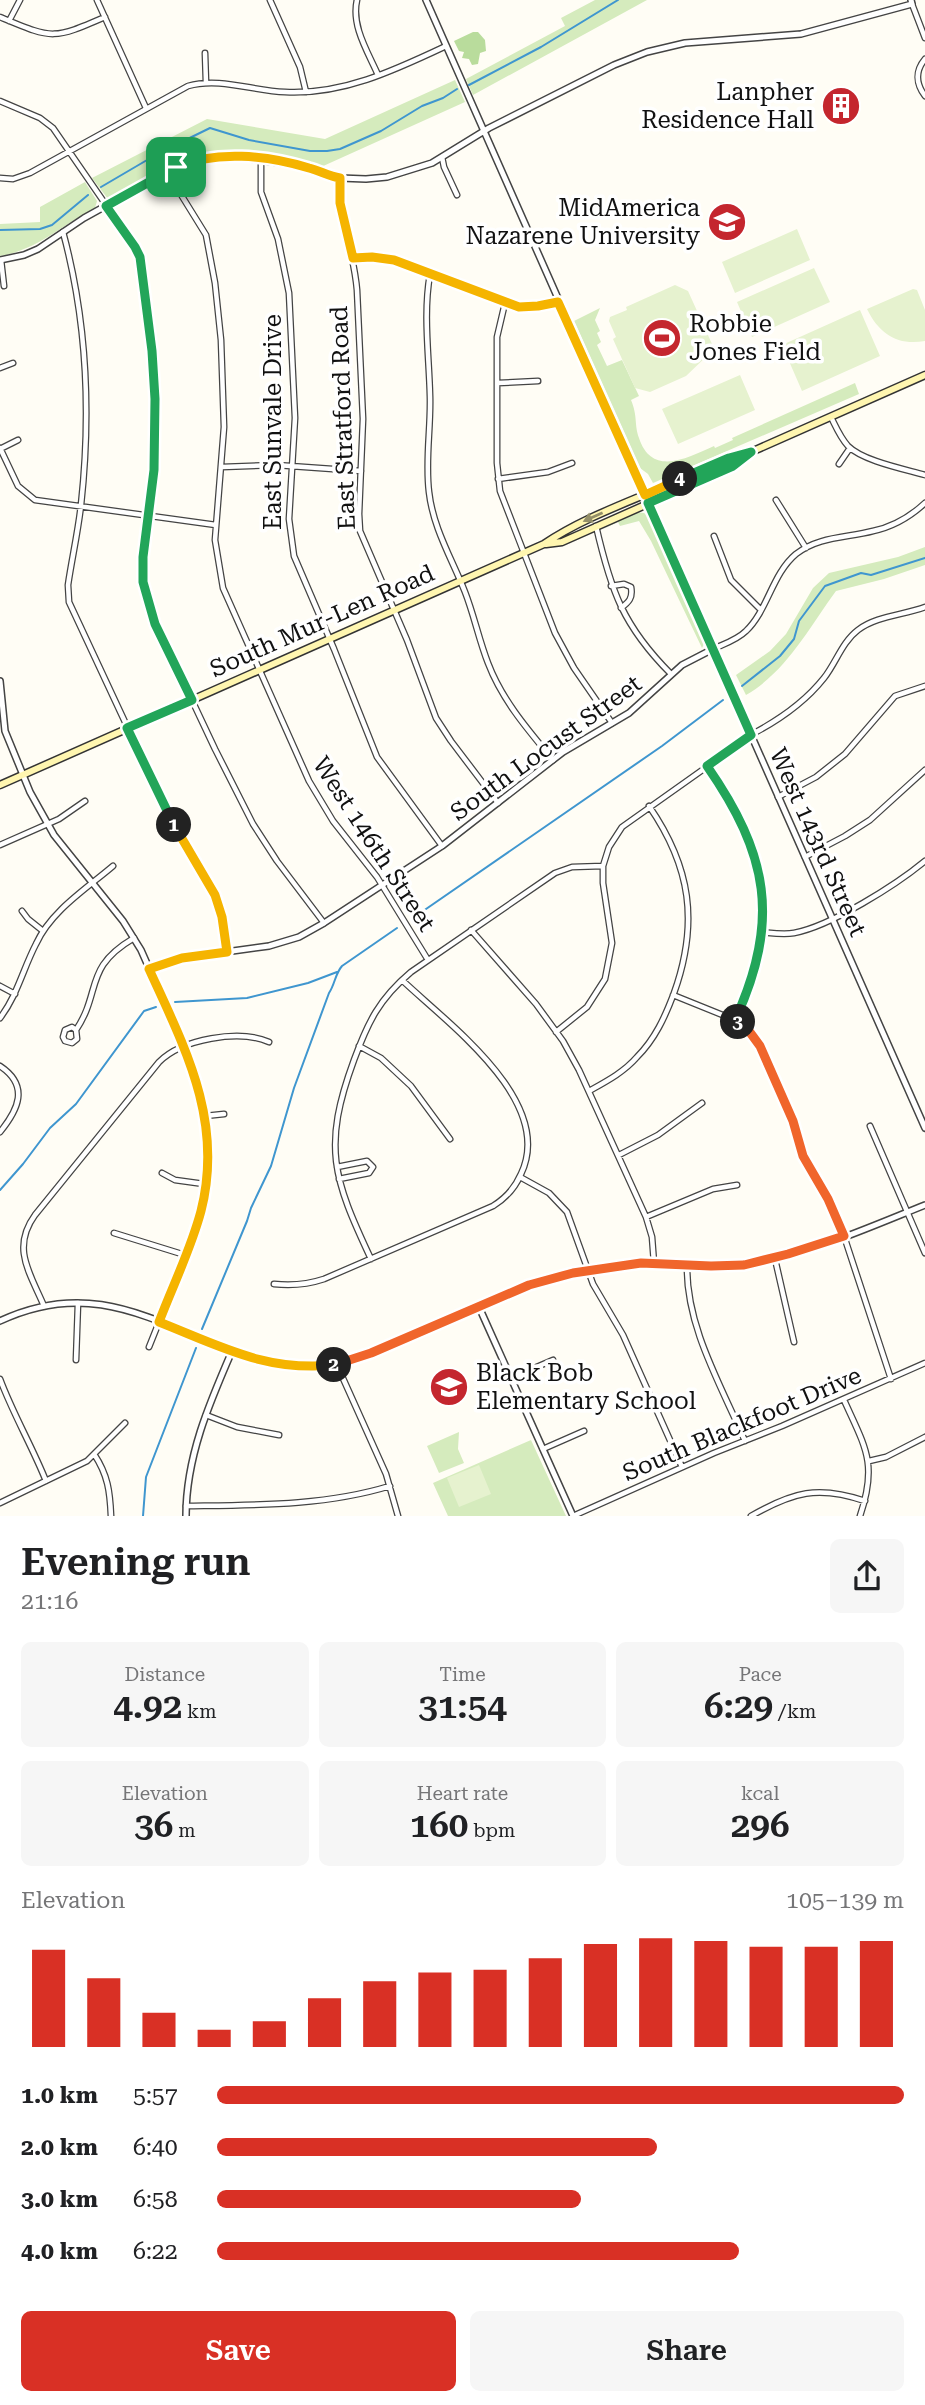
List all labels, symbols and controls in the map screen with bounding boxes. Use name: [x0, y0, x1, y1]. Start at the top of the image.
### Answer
place label: Lanpher Residence Hall: [641, 78, 814, 134]
building icon: Lanpher Residence Hall: [820, 85, 862, 127]
pin: [146, 137, 206, 197]
icon: arrive: [157, 148, 195, 186]
place label: MidAmerica Nazarene University: [466, 194, 701, 250]
school or university icon: MidAmerica Nazarene University: [706, 201, 748, 243]
street label: East Stratford Road: [325, 306, 361, 530]
place label: Robbie Jones Field: [689, 310, 821, 366]
street label: East Sunvale Drive: [259, 314, 287, 530]
sports icon: Robbie Jones Field: [641, 317, 683, 359]
pin: 4: [662, 462, 698, 496]
text: 4: [674, 467, 685, 490]
one-way arrow: [583, 511, 603, 523]
street label: South Mur-Len Road: [205, 559, 439, 683]
street label: South Locust Street: [445, 669, 647, 827]
street label: West 143rd Street: [764, 743, 872, 941]
street label: West 146th Street: [307, 751, 441, 937]
pin: 1: [156, 808, 192, 842]
text: 1: [168, 813, 179, 836]
pin: 3: [720, 1004, 756, 1040]
text: 3: [732, 1010, 743, 1033]
pin: 2: [316, 1348, 352, 1382]
text: 2: [328, 1353, 339, 1376]
place label: Black Bob Elementary School: [476, 1359, 696, 1415]
street label: South Blackfoot Drive: [618, 1361, 866, 1487]
school or university icon: Black Bob Elementary School: [428, 1366, 470, 1408]
button: share: [830, 1539, 904, 1613]
text: Evening run: [21, 1540, 250, 1584]
text: 21:16: [21, 1588, 78, 1615]
text: Distance: [125, 1663, 205, 1686]
text: Time: [439, 1663, 486, 1686]
text: Pace: [739, 1663, 782, 1686]
text: 4.92: [113, 1686, 182, 1727]
text: 31:54: [418, 1686, 507, 1727]
text: 6:29: [704, 1686, 773, 1727]
text: km: [182, 1700, 216, 1723]
text: /km: [773, 1700, 816, 1723]
text: Elevation: [122, 1782, 208, 1805]
text: Heart rate: [417, 1782, 508, 1805]
text: kcal: [741, 1782, 779, 1805]
text: 36: [134, 1805, 173, 1846]
text: 160: [410, 1805, 468, 1846]
text: 296: [731, 1805, 790, 1846]
text: m: [173, 1819, 196, 1842]
text: bpm: [468, 1819, 515, 1842]
text: Elevation: [21, 1887, 125, 1914]
text: 105–139 m: [786, 1887, 904, 1914]
text: 1.0 km: [21, 2082, 98, 2109]
text: 5:57: [133, 2082, 178, 2109]
text: 2.0 km: [21, 2134, 98, 2161]
text: 6:40: [133, 2134, 178, 2161]
text: 3.0 km: [21, 2186, 98, 2213]
text: 6:58: [133, 2186, 178, 2213]
text: 4.0 km: [21, 2238, 98, 2265]
text: 6:22: [133, 2238, 178, 2265]
button: Save: [21, 2311, 456, 2391]
button: Share: [470, 2311, 904, 2391]

